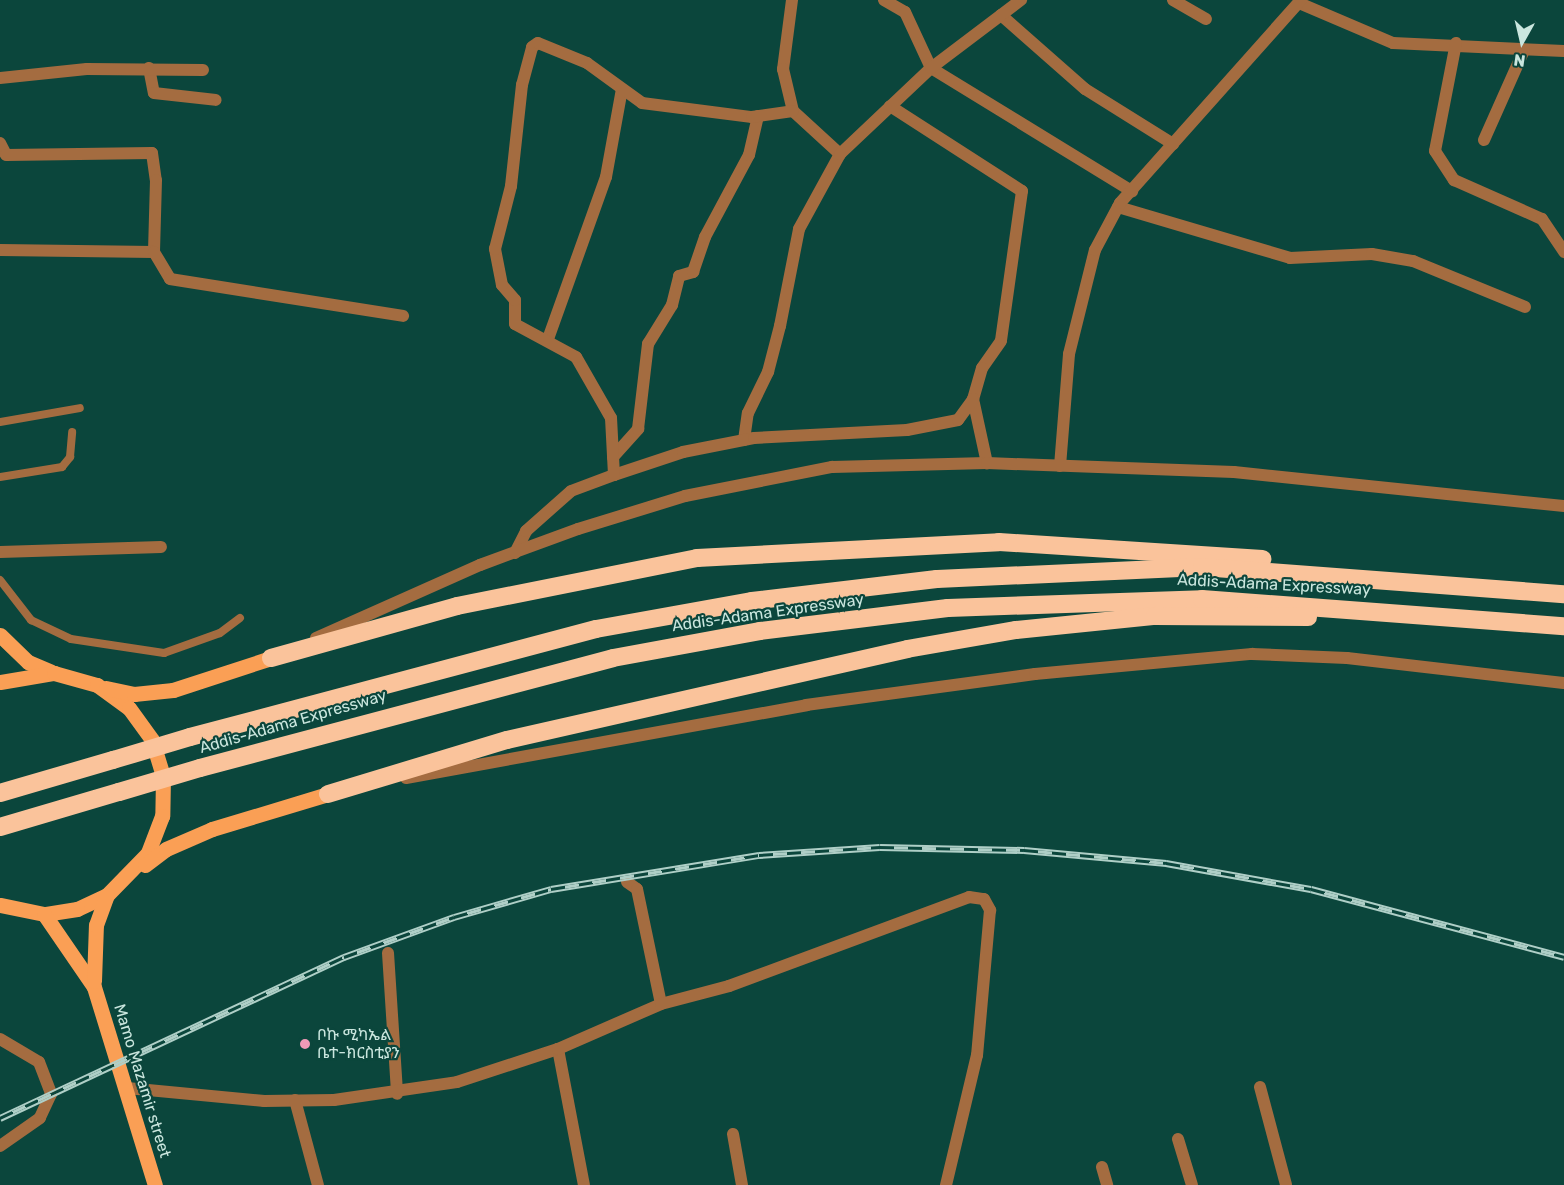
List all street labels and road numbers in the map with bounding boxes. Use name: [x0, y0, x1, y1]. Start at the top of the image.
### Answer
street label: Addis-Adama Expressway: [1177, 570, 1371, 600]
street label: Addis-Adama Expressway: [671, 590, 865, 636]
street label: Addis-Adama Expressway: [197, 686, 389, 758]
street label: Mamo Mazamir street: [109, 1002, 175, 1160]

